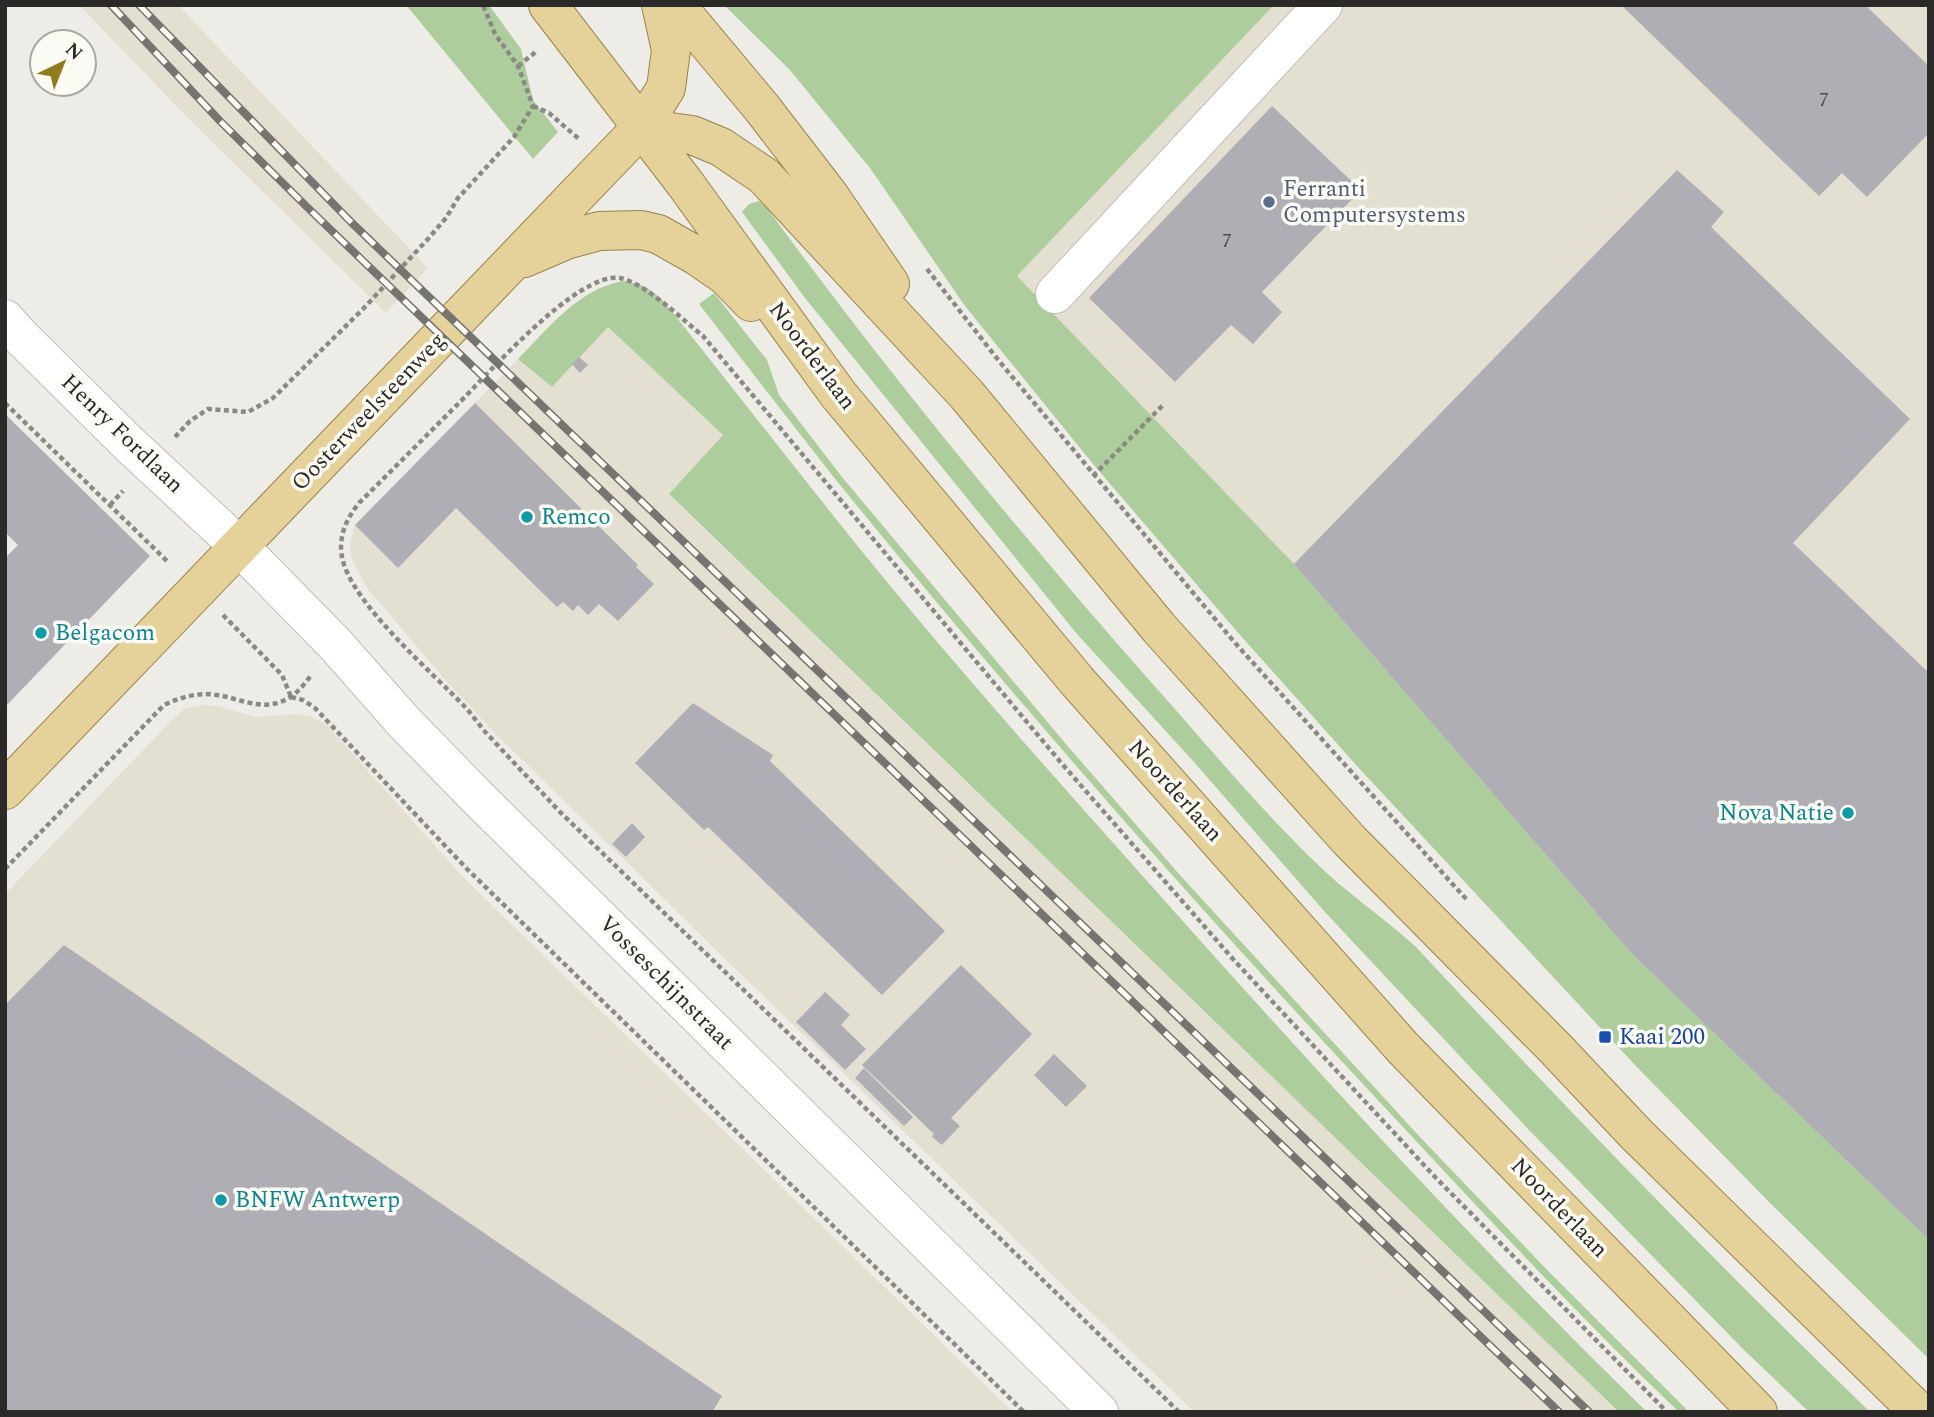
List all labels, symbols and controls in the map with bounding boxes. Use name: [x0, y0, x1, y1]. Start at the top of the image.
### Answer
north arrow: [28, 28, 98, 98]
text: N: [58, 36, 89, 68]
house number: 7: [1819, 86, 1829, 115]
place label: Ferranti Computersystems: [1283, 172, 1466, 233]
marker: Ferranti Computersystems: [1261, 194, 1277, 210]
house number: 7: [1222, 227, 1232, 256]
street label: Noorderlaan: [759, 294, 865, 418]
street label: Oosterweelsteenweg: [284, 324, 454, 500]
street label: Henry Fordlaan: [52, 366, 192, 502]
place label: Remco: [541, 500, 611, 535]
marker: Remco: [519, 509, 535, 525]
place label: Belgacom: [55, 616, 155, 651]
marker: Belgacom: [33, 625, 49, 641]
street label: Noorderlaan: [1119, 732, 1231, 850]
place label: Nova Natie: [1719, 796, 1834, 831]
marker: Nova Natie: [1840, 805, 1856, 821]
street label: Vosseschijnstraat: [590, 907, 742, 1059]
place label: Kaai 200: [1619, 1020, 1705, 1055]
marker: Kaai 200: [1597, 1029, 1613, 1045]
street label: Noorderlaan: [1502, 1150, 1616, 1266]
place label: BNFW Antwerp: [235, 1183, 400, 1218]
marker: BNFW Antwerp: [213, 1192, 229, 1208]

